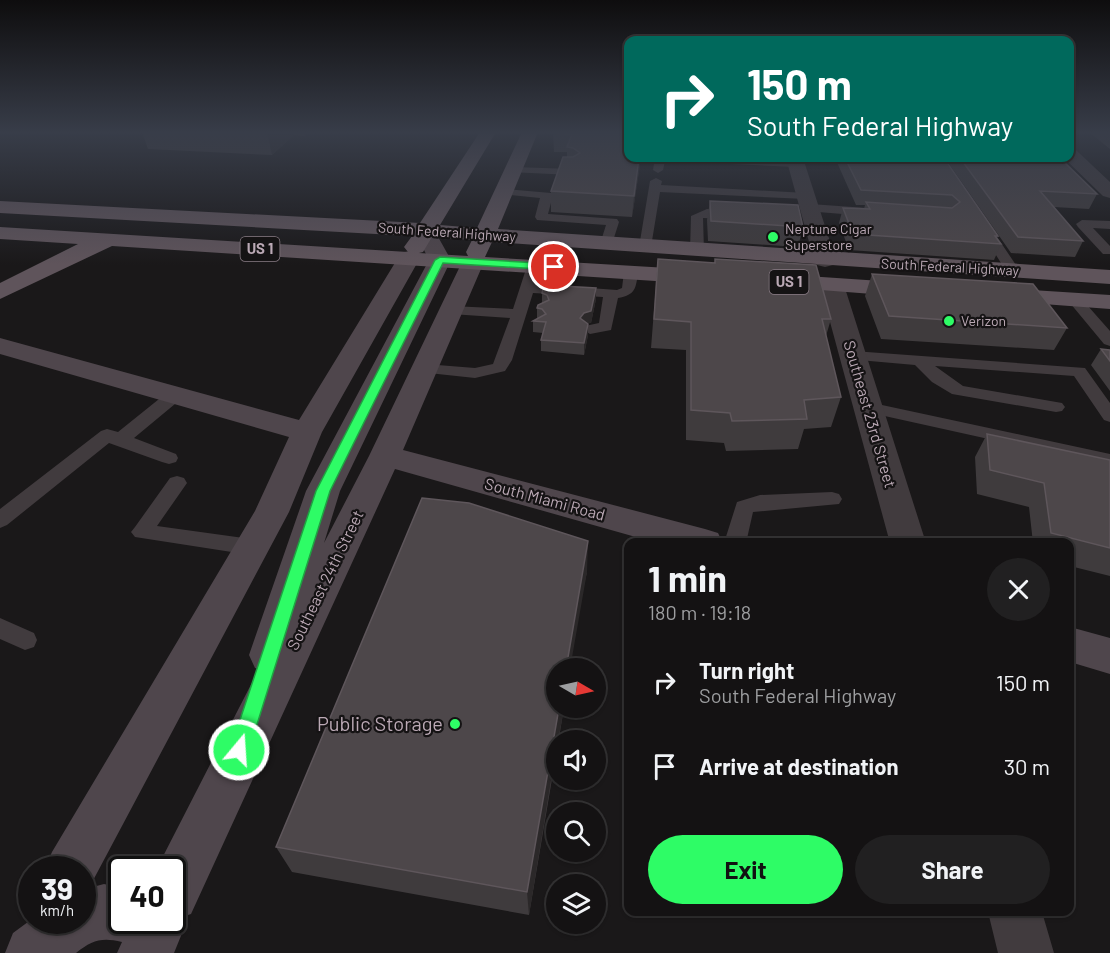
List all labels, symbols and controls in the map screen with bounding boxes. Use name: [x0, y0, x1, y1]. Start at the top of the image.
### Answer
text: 150 m: [747, 58, 852, 108]
icon: right: [648, 60, 726, 138]
text: South Federal Highway: [747, 109, 1013, 141]
street label: South Federal Highway: [378, 218, 517, 245]
place label: Neptune Cigar Superstore: [785, 220, 872, 253]
marker: Neptune Cigar Superstore: [766, 230, 780, 244]
road number: US 1: [240, 237, 280, 261]
pin: [528, 241, 579, 292]
icon: arrive: [537, 250, 570, 283]
street label: South Federal Highway: [881, 254, 1020, 279]
road number: US 1: [770, 270, 808, 294]
place label: Verizon: [961, 312, 1006, 329]
marker: Verizon: [942, 314, 956, 328]
street label: Southeast 23rd Street: [840, 338, 901, 490]
street label: South Miami Road: [483, 473, 607, 524]
street label: Southeast 24th Street: [282, 507, 367, 653]
text: 1 min: [648, 556, 727, 599]
button: close: [987, 558, 1050, 621]
text: 180 m · 19:18: [648, 600, 751, 624]
text: Turn right: [699, 657, 794, 683]
north arrow: [546, 658, 606, 718]
map controls: [546, 658, 606, 934]
icon: right: [648, 666, 681, 699]
text: 150 m: [996, 669, 1050, 695]
text: South Federal Highway: [699, 683, 896, 707]
place label: Public Storage: [317, 711, 443, 735]
marker: Public Storage: [448, 717, 462, 731]
position arrow: [207, 718, 271, 782]
button: sound: [546, 730, 606, 790]
icon: arrive: [648, 750, 681, 783]
text: Arrive at destination: [699, 753, 898, 779]
text: 30 m: [1004, 753, 1050, 779]
button: search: [546, 802, 606, 862]
button: Exit: [648, 835, 843, 904]
button: Share: [855, 835, 1050, 904]
speed limit sign: 40: [108, 856, 186, 934]
text: 39: [41, 870, 73, 906]
button: layers: [546, 874, 606, 934]
text: km/h: [40, 901, 74, 919]

